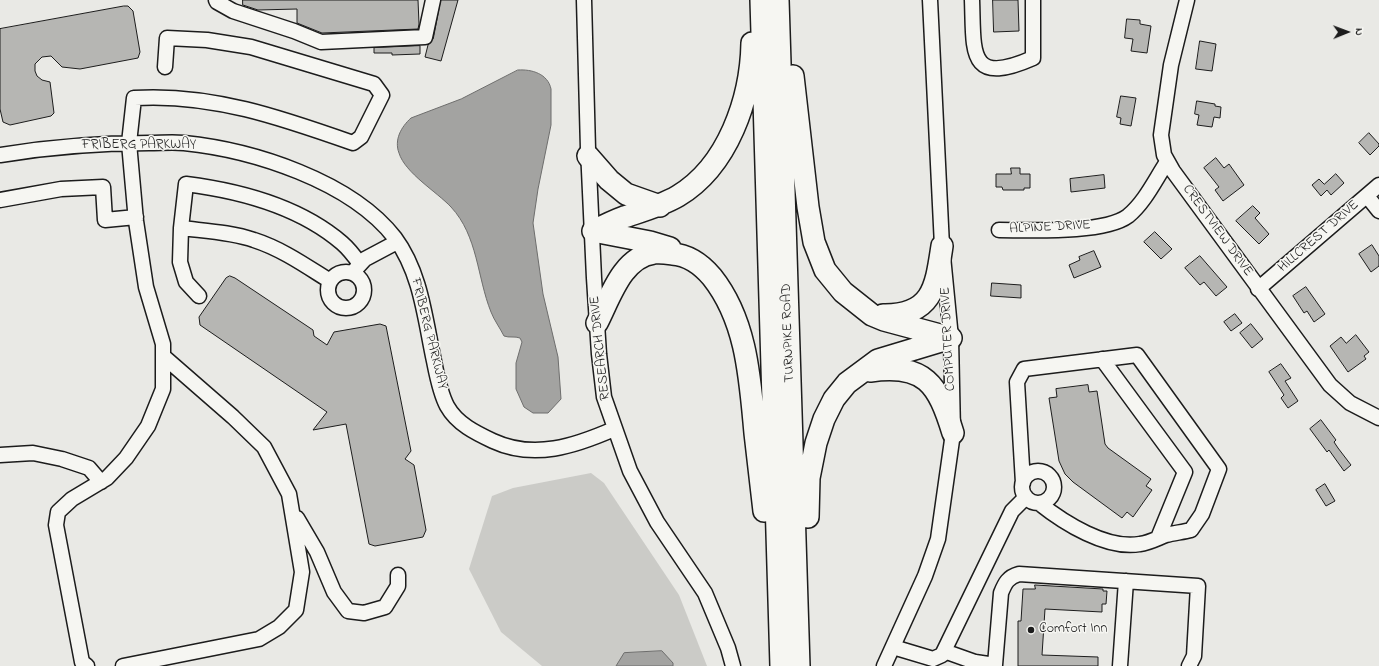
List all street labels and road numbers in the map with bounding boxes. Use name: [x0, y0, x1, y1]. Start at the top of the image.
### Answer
street label: FRIBERG PARKWAY: [82, 138, 196, 154]
street label: CRESTVIEW DRIVE: [1178, 182, 1256, 280]
street label: HILLCREST DRIVE: [1275, 197, 1363, 277]
street label: ALPINE DRIVE: [1009, 217, 1091, 239]
street label: FRIBERG PARKWAY: [406, 276, 450, 392]
street label: TURNPIKE ROAD: [779, 283, 799, 383]
street label: COMPUTER DRIVE: [938, 286, 960, 392]
street label: RESEARCH DRIVE: [587, 295, 615, 401]

